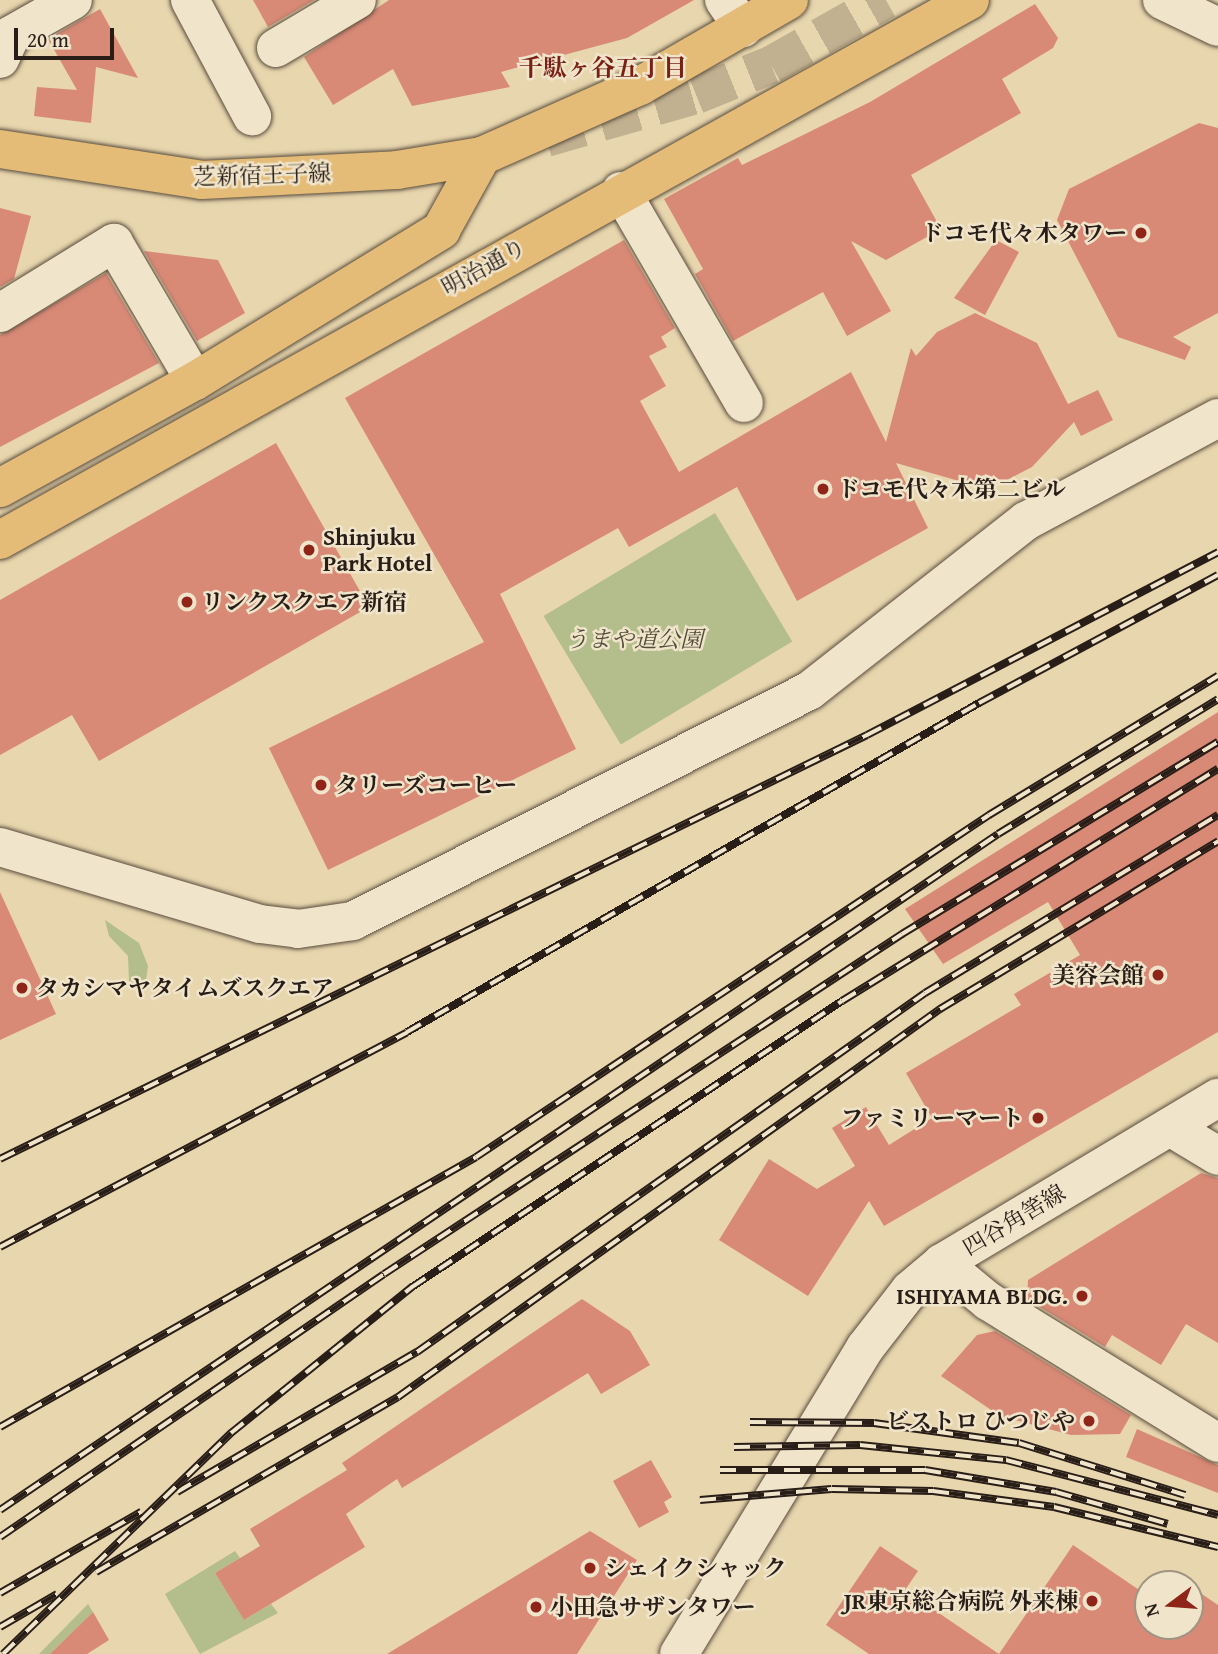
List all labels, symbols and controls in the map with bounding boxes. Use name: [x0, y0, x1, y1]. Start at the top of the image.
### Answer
scale bar: [18, 14, 117, 58]
text: 20 m: [27, 24, 69, 55]
district label: 千駄ヶ谷五丁目: [519, 54, 687, 82]
street label: 芝新宿王子線: [193, 159, 331, 191]
place label: ドコモ代々木タワー: [920, 219, 1127, 247]
marker: ドコモ代々木タワー: [1133, 225, 1149, 241]
street label: 明治通り: [437, 233, 531, 301]
place label: ドコモ代々木第二ビル: [837, 475, 1067, 503]
marker: ドコモ代々木第二ビル: [815, 481, 831, 497]
place label: Shinjuku Park Hotel: [323, 523, 432, 577]
marker: Shinjuku Park Hotel: [301, 542, 317, 558]
place label: リンクスクエア新宿: [201, 588, 408, 616]
marker: リンクスクエア新宿: [179, 594, 195, 610]
park label: うまや道公園: [565, 625, 703, 653]
place label: タリーズコーヒー: [335, 771, 518, 799]
marker: タリーズコーヒー: [313, 777, 329, 793]
place label: 美容会館: [1052, 961, 1144, 989]
marker: 美容会館: [1150, 967, 1166, 983]
place label: タカシマヤタイムズスクエア: [36, 974, 335, 1002]
marker: タカシマヤタイムズスクエア: [14, 980, 30, 996]
place label: ファミリーマート: [840, 1104, 1024, 1132]
marker: ファミリーマート: [1030, 1110, 1046, 1126]
street label: 四谷角筈線: [958, 1179, 1070, 1261]
place label: ISHIYAMA BLDG.: [896, 1282, 1068, 1310]
marker: ISHIYAMA BLDG.: [1074, 1288, 1090, 1304]
place label: ビストロ ひつじや: [886, 1407, 1075, 1435]
marker: ビストロ ひつじや: [1081, 1413, 1097, 1429]
place label: シェイクシャック: [604, 1554, 788, 1582]
marker: シェイクシャック: [582, 1560, 598, 1576]
north arrow: [1134, 1570, 1204, 1640]
place label: JR東京総合病院 外来棟: [844, 1587, 1078, 1615]
place label: 小田急サザンタワー: [550, 1593, 757, 1621]
marker: JR東京総合病院 外来棟: [1084, 1593, 1100, 1609]
marker: 小田急サザンタワー: [528, 1599, 544, 1615]
text: N: [1136, 1600, 1166, 1620]

